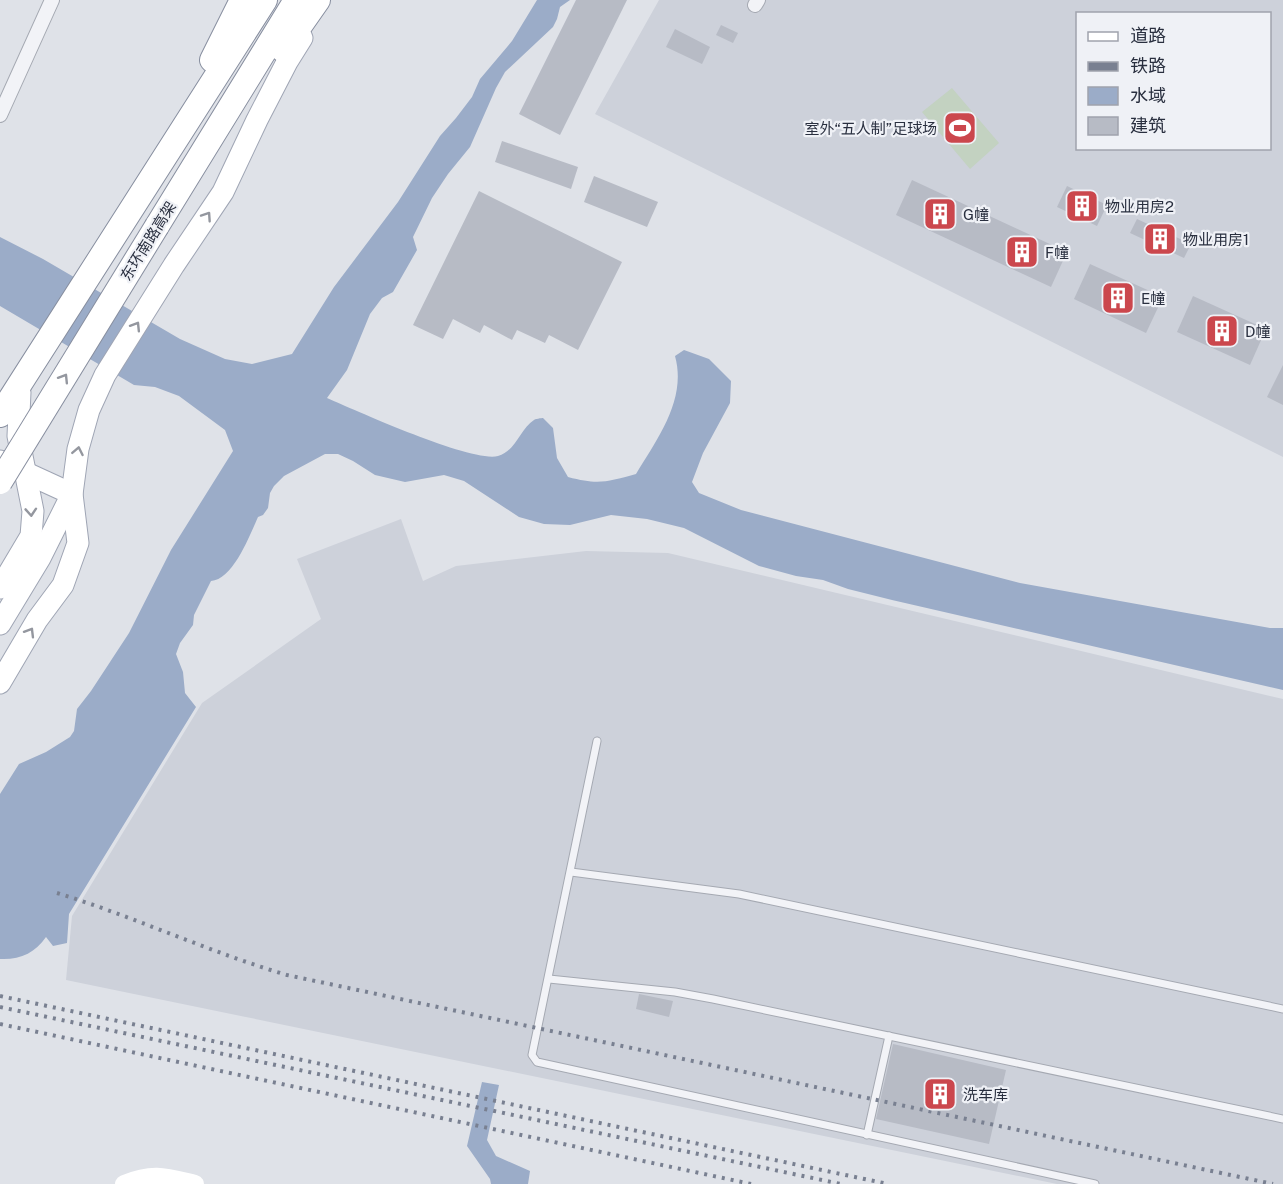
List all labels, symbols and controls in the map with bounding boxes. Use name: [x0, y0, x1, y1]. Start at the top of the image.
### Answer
legend: [1076, 12, 1271, 150]
text: 道路: [1130, 25, 1166, 46]
text: 铁路: [1130, 55, 1166, 76]
text: 水域: [1130, 85, 1166, 106]
sports icon: 室外“五人制”足球场: [942, 110, 978, 146]
text: 建筑: [1130, 115, 1166, 136]
place label: 室外“五人制”足球场: [805, 120, 937, 137]
building icon: 物业用房2: [1064, 188, 1100, 224]
building icon: G幢: [922, 196, 958, 232]
street label: 东环南路高架: [117, 198, 179, 284]
place label: 物业用房2: [1105, 198, 1174, 215]
place label: G幢: [963, 206, 989, 223]
one-way arrow: [200, 212, 211, 223]
building icon: 物业用房1: [1142, 221, 1178, 257]
place label: 物业用房1: [1183, 231, 1249, 248]
building icon: F幢: [1004, 234, 1040, 270]
place label: F幢: [1045, 244, 1069, 261]
building icon: E幢: [1100, 280, 1136, 316]
place label: E幢: [1141, 290, 1165, 307]
building icon: D幢: [1204, 313, 1240, 349]
one-way arrow: [129, 322, 141, 332]
place label: D幢: [1245, 323, 1270, 340]
one-way arrow: [56, 374, 68, 384]
one-way arrow: [71, 447, 84, 457]
one-way arrow: [25, 508, 38, 517]
one-way arrow: [22, 628, 34, 638]
building icon: 洗车库: [922, 1076, 958, 1112]
place label: 洗车库: [963, 1086, 1008, 1103]

